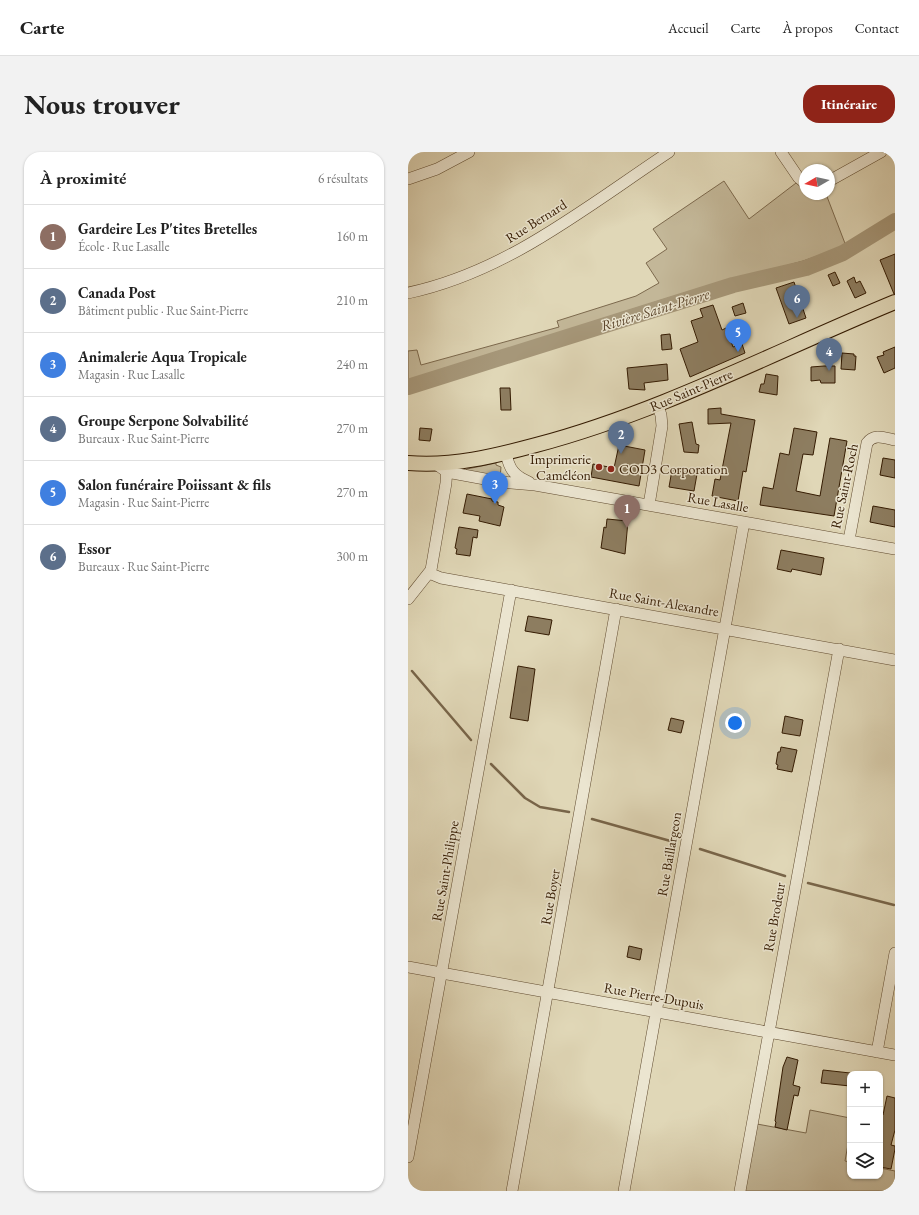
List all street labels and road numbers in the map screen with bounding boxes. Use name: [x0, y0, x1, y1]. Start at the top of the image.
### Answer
street label: Rue Bernard: [502, 195, 571, 247]
street label: Rue Saint-Pierre: [647, 364, 736, 416]
street label: Rue Saint-Roch: [826, 442, 862, 530]
street label: Rue Lasalle: [686, 488, 750, 516]
street label: Rue Saint-Alexandre: [608, 583, 721, 621]
street label: Rue Baillargeon: [653, 810, 685, 898]
street label: Rue Saint-Philippe: [427, 819, 463, 923]
street label: Rue Boyer: [536, 867, 564, 926]
street label: Rue Brodeur: [759, 881, 789, 953]
street label: Rue Pierre-Dupuis: [602, 978, 706, 1014]

